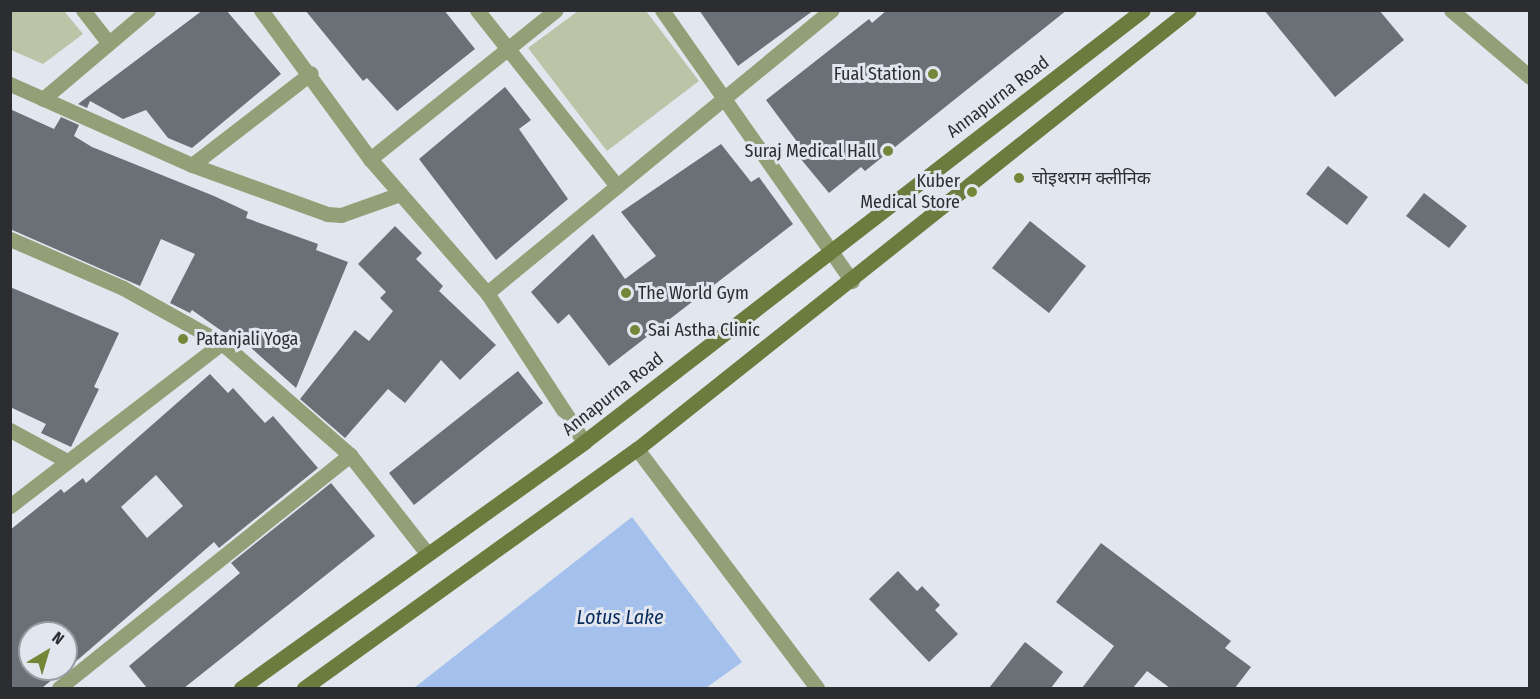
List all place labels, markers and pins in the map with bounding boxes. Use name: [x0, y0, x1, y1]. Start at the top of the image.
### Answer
place label: Fual Station: [834, 63, 921, 85]
marker: Fual Station: [926, 67, 940, 81]
place label: Suraj Medical Hall: [744, 140, 876, 162]
marker: Suraj Medical Hall: [881, 144, 895, 158]
place label: चोइथराम क्लीनिक: [1032, 167, 1151, 189]
marker: चोइथराम क्लीनिक: [1010, 169, 1028, 187]
place label: Kuber Medical Store: [860, 171, 960, 213]
marker: Kuber Medical Store: [965, 185, 979, 199]
place label: The World Gym: [638, 282, 749, 304]
marker: The World Gym: [619, 286, 633, 300]
place label: Sai Astha Clinic: [648, 319, 760, 341]
marker: Sai Astha Clinic: [626, 321, 644, 339]
place label: Patanjali Yoga: [196, 328, 298, 350]
marker: Patanjali Yoga: [174, 330, 192, 348]

